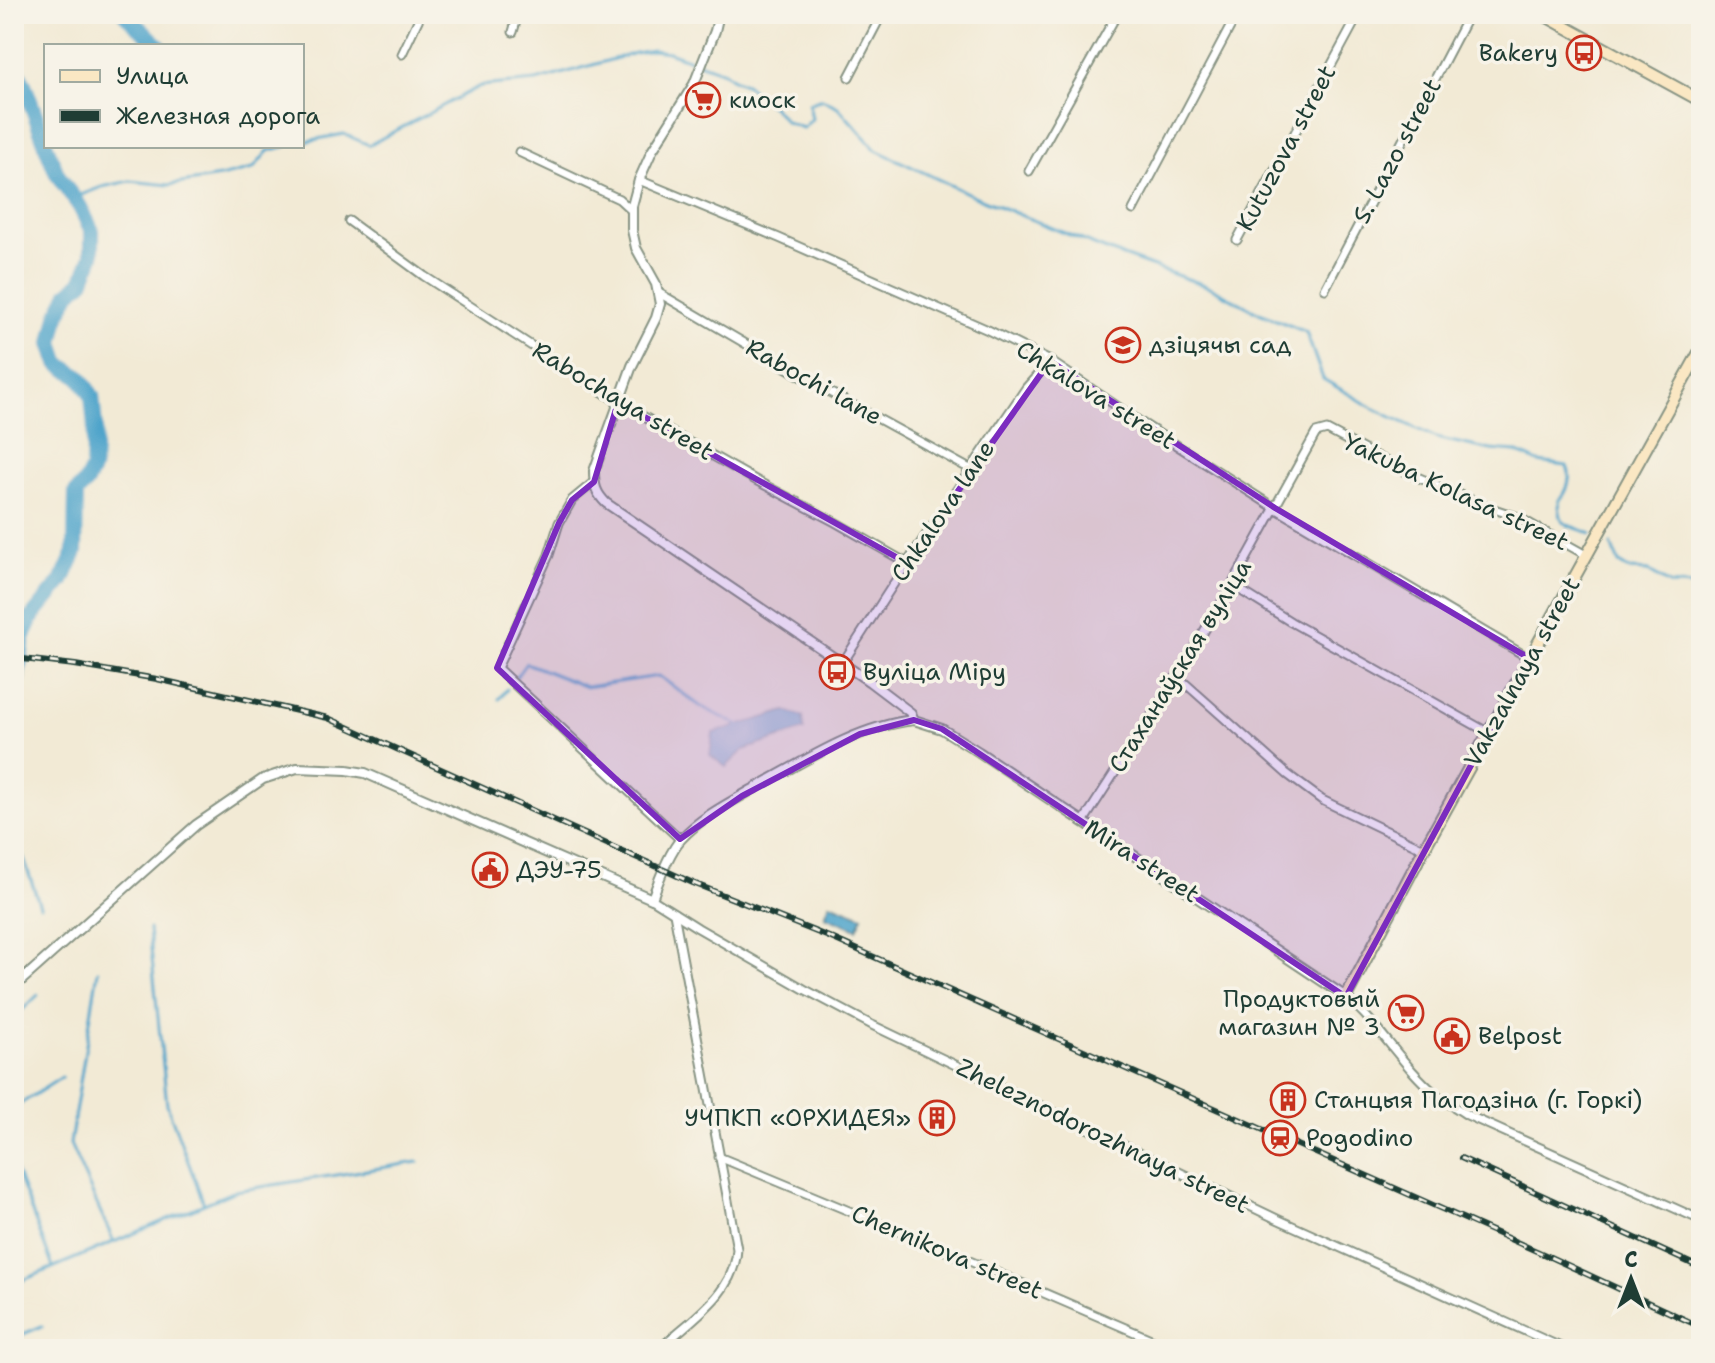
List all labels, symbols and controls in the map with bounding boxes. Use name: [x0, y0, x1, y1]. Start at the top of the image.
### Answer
bus stop icon: Bakery: [1565, 34, 1603, 72]
place label: Bakery: [1479, 37, 1558, 69]
legend: [44, 44, 304, 148]
street label: Kutuzova street: [1229, 59, 1343, 237]
text: Улица: [116, 60, 189, 92]
street label: S. Lazo street: [1345, 73, 1449, 229]
supermarket icon: киоск: [684, 81, 722, 119]
place label: киоск: [729, 84, 796, 116]
text: Железная дорога: [116, 100, 320, 132]
school or university icon: дзіцячы сад: [1104, 326, 1142, 364]
place label: дзіцячы сад: [1149, 329, 1291, 361]
street label: Rabochi lane: [740, 331, 888, 433]
street label: Chkalova street: [1010, 333, 1182, 457]
street label: Rabochaya street: [526, 334, 720, 468]
street label: Yakuba Kolasa street: [1338, 426, 1574, 558]
street label: Chkalova lane: [884, 434, 1002, 588]
street label: Стаханаўская вуліца: [1101, 553, 1259, 779]
street label: Vakzalnaya street: [1456, 571, 1588, 773]
bus stop icon: Вуліца Міру: [818, 653, 856, 691]
place label: Вуліца Міру: [863, 656, 1006, 688]
street label: Mira street: [1078, 812, 1206, 910]
public building icon: ДЭУ-75: [471, 851, 509, 889]
place label: ДЭУ-75: [516, 854, 602, 886]
place label: Продуктовый магазин № 3: [1218, 983, 1380, 1043]
supermarket icon: Продуктовый магазин № 3: [1387, 994, 1425, 1032]
public building icon: Belpost: [1433, 1017, 1471, 1055]
place label: Belpost: [1478, 1020, 1562, 1052]
street label: Zheleznodorozhnaya street: [951, 1051, 1255, 1221]
building icon: Станцыя Пагодзіна (г. Горкі): [1269, 1081, 1307, 1119]
place label: Станцыя Пагодзіна (г. Горкі): [1314, 1084, 1642, 1116]
building icon: УЧПКП «ОРХИДЕЯ»: [918, 1099, 956, 1137]
place label: УЧПКП «ОРХИДЕЯ»: [684, 1102, 911, 1134]
station icon: Pogodino: [1261, 1119, 1299, 1157]
place label: Pogodino: [1306, 1122, 1413, 1154]
street label: Chernikova street: [847, 1197, 1047, 1307]
north arrow: [1591, 1239, 1671, 1319]
text: С: [1624, 1245, 1638, 1274]

